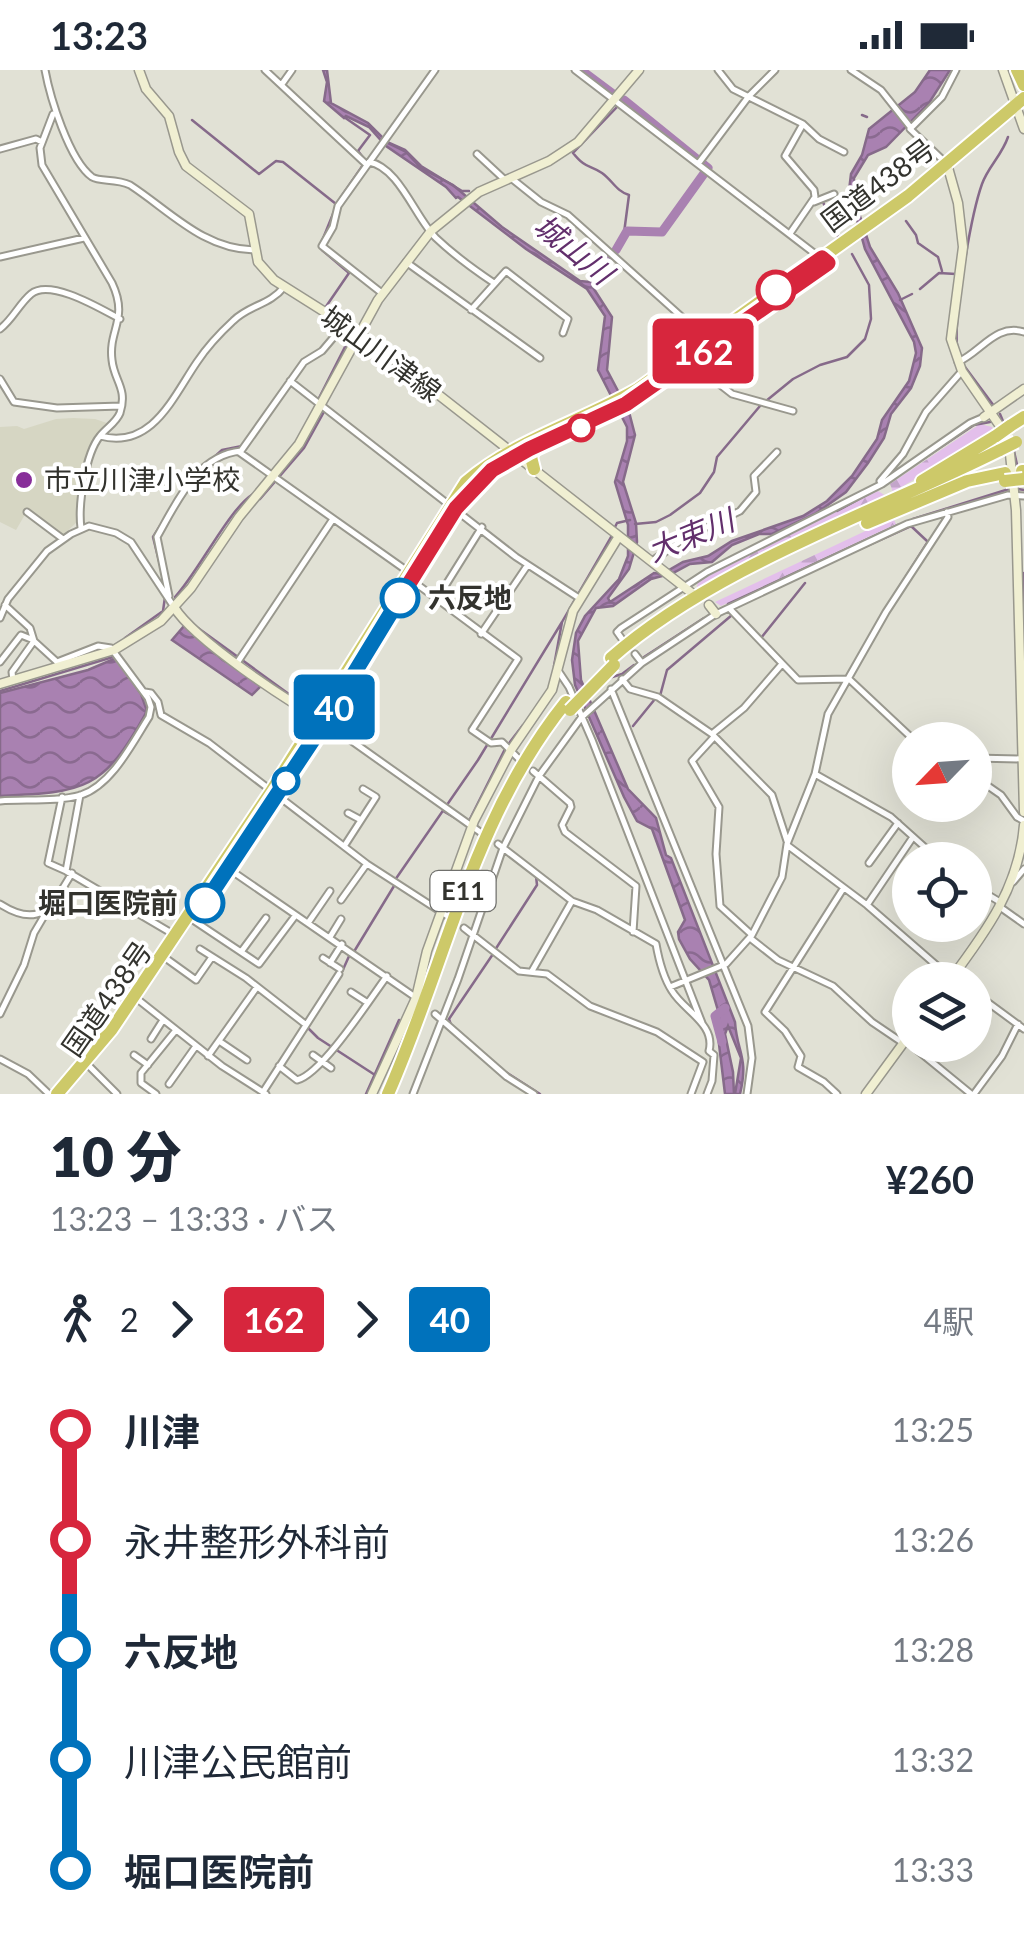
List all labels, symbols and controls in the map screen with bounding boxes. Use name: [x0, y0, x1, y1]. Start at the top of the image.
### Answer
text: 13:23: [50, 12, 148, 58]
street label: 国道438号: [814, 131, 941, 238]
water label: 城山川: [528, 206, 623, 293]
unlabelled marker: [757, 271, 795, 309]
street label: 城山川津線: [315, 298, 448, 408]
line badge: 162: [646, 318, 760, 384]
text: 162: [673, 330, 733, 372]
unlabelled marker: [568, 415, 594, 441]
place label: 市立川津小学校: [44, 462, 240, 496]
marker: 市立川津小学校: [13, 469, 35, 491]
water label: 大束川: [642, 499, 741, 568]
marker: 六反地: [381, 579, 419, 617]
place label: 六反地: [428, 580, 512, 614]
line badge: 40: [289, 674, 379, 740]
text: 40: [314, 686, 354, 728]
north arrow: [892, 722, 992, 822]
map controls: [892, 722, 992, 1062]
unlabelled marker: [273, 768, 299, 794]
button: locate: [892, 842, 992, 942]
road number: E11: [430, 871, 496, 911]
marker: 堀口医院前: [186, 884, 224, 922]
place label: 堀口医院前: [38, 885, 178, 919]
street label: 国道438号: [54, 934, 158, 1063]
button: layers: [892, 962, 992, 1062]
text: 10 分: [50, 1123, 182, 1189]
text: ¥260: [886, 1156, 974, 1202]
text: 13:23 – 13:33 · バス: [50, 1199, 338, 1238]
icon: walk: [50, 1292, 105, 1347]
icon: forward: [154, 1292, 209, 1347]
icon: forward: [339, 1292, 394, 1347]
text: 162: [244, 1298, 304, 1340]
text: 40: [429, 1298, 470, 1340]
text: 2: [120, 1300, 139, 1339]
text: 4駅: [923, 1301, 974, 1340]
text: 川津: [124, 1408, 200, 1454]
text: 13:25: [892, 1410, 974, 1449]
text: 永井整形外科前: [124, 1518, 390, 1564]
text: 13:26: [892, 1520, 974, 1559]
text: 六反地: [124, 1628, 238, 1674]
text: 13:28: [892, 1630, 974, 1669]
text: 川津公民館前: [124, 1738, 352, 1784]
text: 13:32: [892, 1740, 974, 1779]
text: 堀口医院前: [124, 1848, 314, 1894]
text: 13:33: [892, 1850, 974, 1889]

